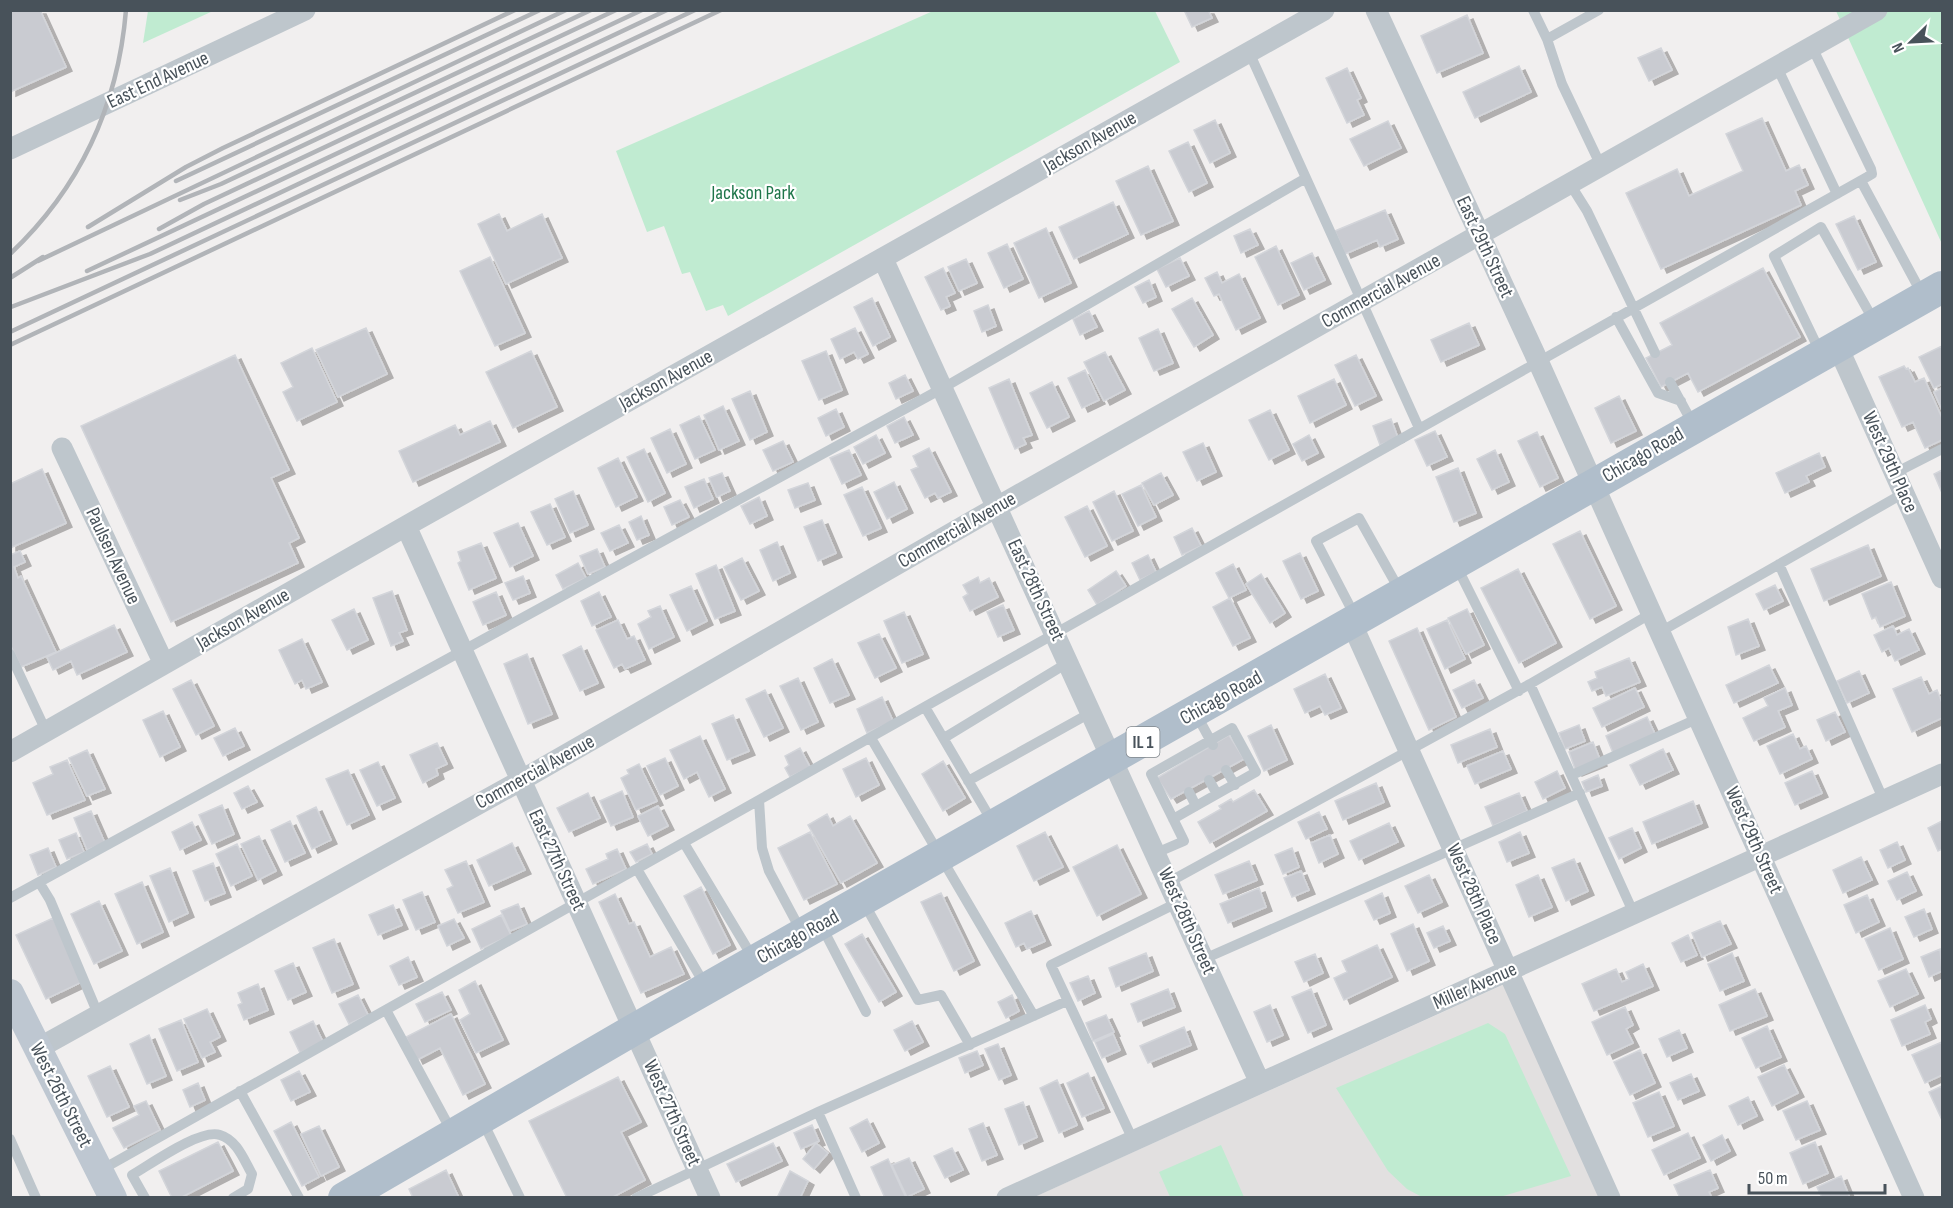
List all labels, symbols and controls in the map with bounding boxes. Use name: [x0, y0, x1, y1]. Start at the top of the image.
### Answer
north arrow: [1881, 12, 1941, 72]
text: N: [1888, 40, 1909, 55]
street label: East End Avenue: [103, 46, 213, 114]
street label: Jackson Avenue: [1038, 106, 1141, 179]
park label: Jackson Park: [710, 181, 795, 205]
street label: East 29th Street: [1451, 192, 1519, 302]
street label: Commercial Avenue: [1317, 248, 1445, 334]
street label: Jackson Avenue: [614, 344, 717, 416]
street label: West 29th Place: [1857, 408, 1923, 516]
street label: Chicago Road: [1598, 422, 1688, 488]
street label: Commercial Avenue: [894, 487, 1020, 573]
street label: Paulsen Avenue: [80, 504, 146, 608]
street label: East 28th Street: [1002, 535, 1070, 645]
street label: Jackson Avenue: [191, 583, 294, 656]
street label: Chicago Road: [1176, 666, 1266, 730]
road number: IL 1: [1126, 727, 1160, 757]
street label: Commercial Avenue: [471, 729, 599, 815]
street label: West 29th Street: [1720, 783, 1788, 897]
street label: East 27th Street: [523, 806, 591, 914]
street label: West 28th Place: [1441, 840, 1507, 948]
street label: West 28th Street: [1153, 864, 1221, 978]
street label: Chicago Road: [753, 905, 843, 969]
street label: Miller Avenue: [1430, 957, 1520, 1015]
street label: West 26th Street: [24, 1039, 98, 1151]
street label: West 27th Street: [638, 1056, 706, 1170]
scale bar: [1749, 1157, 1886, 1195]
text: 50 m: [1758, 1168, 1788, 1189]

